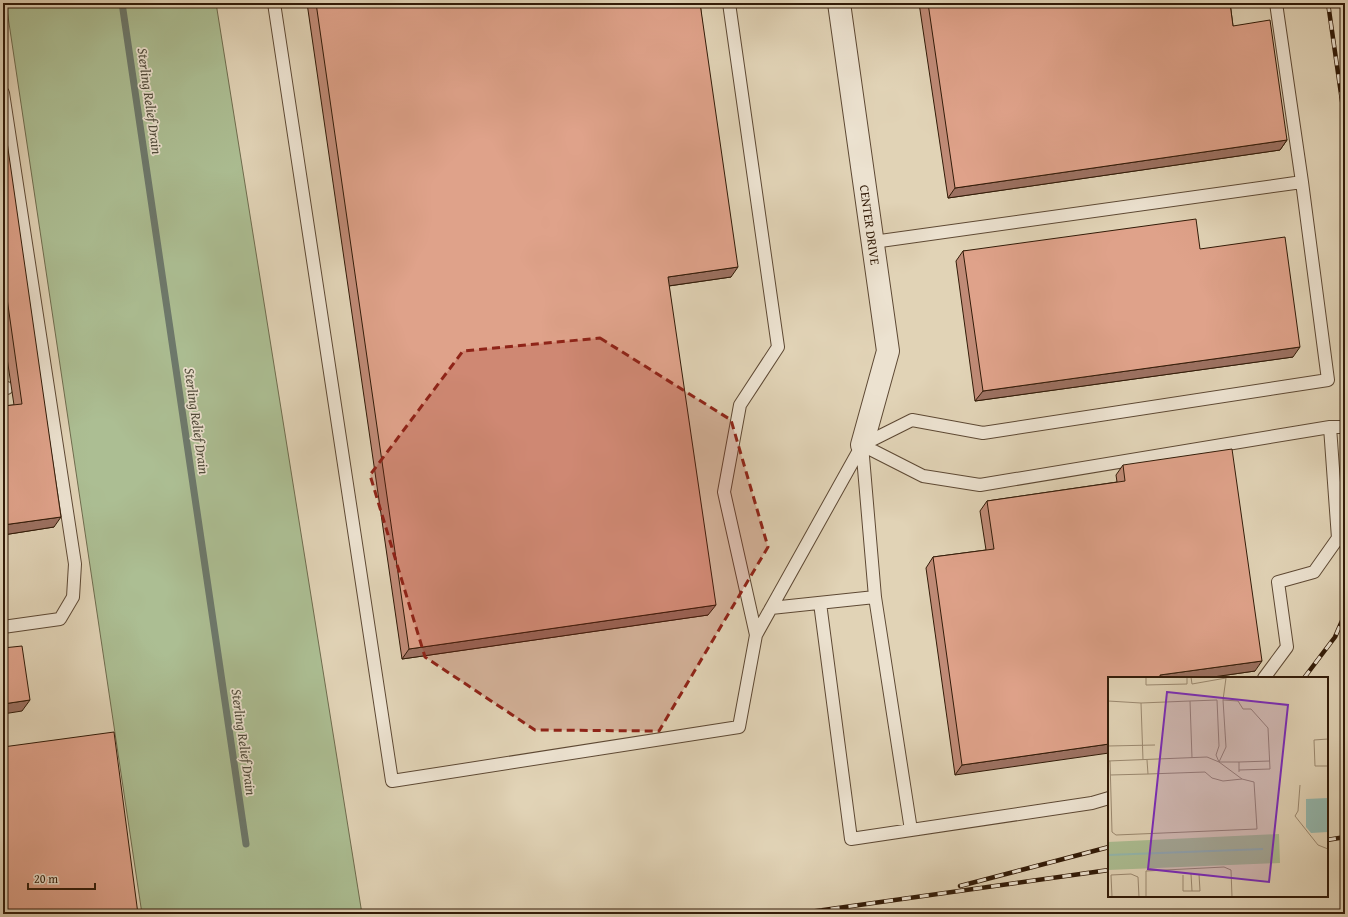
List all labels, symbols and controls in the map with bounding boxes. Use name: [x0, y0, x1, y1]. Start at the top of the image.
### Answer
water label: Sterling Relief Drain: [133, 46, 167, 156]
street label: CENTER DRIVE: [855, 183, 885, 267]
water label: Sterling Relief Drain: [180, 366, 214, 476]
inset map: [1108, 677, 1328, 897]
water label: Sterling Relief Drain: [227, 687, 261, 797]
scale bar: [28, 865, 95, 891]
text: 20 m: [34, 870, 58, 887]

